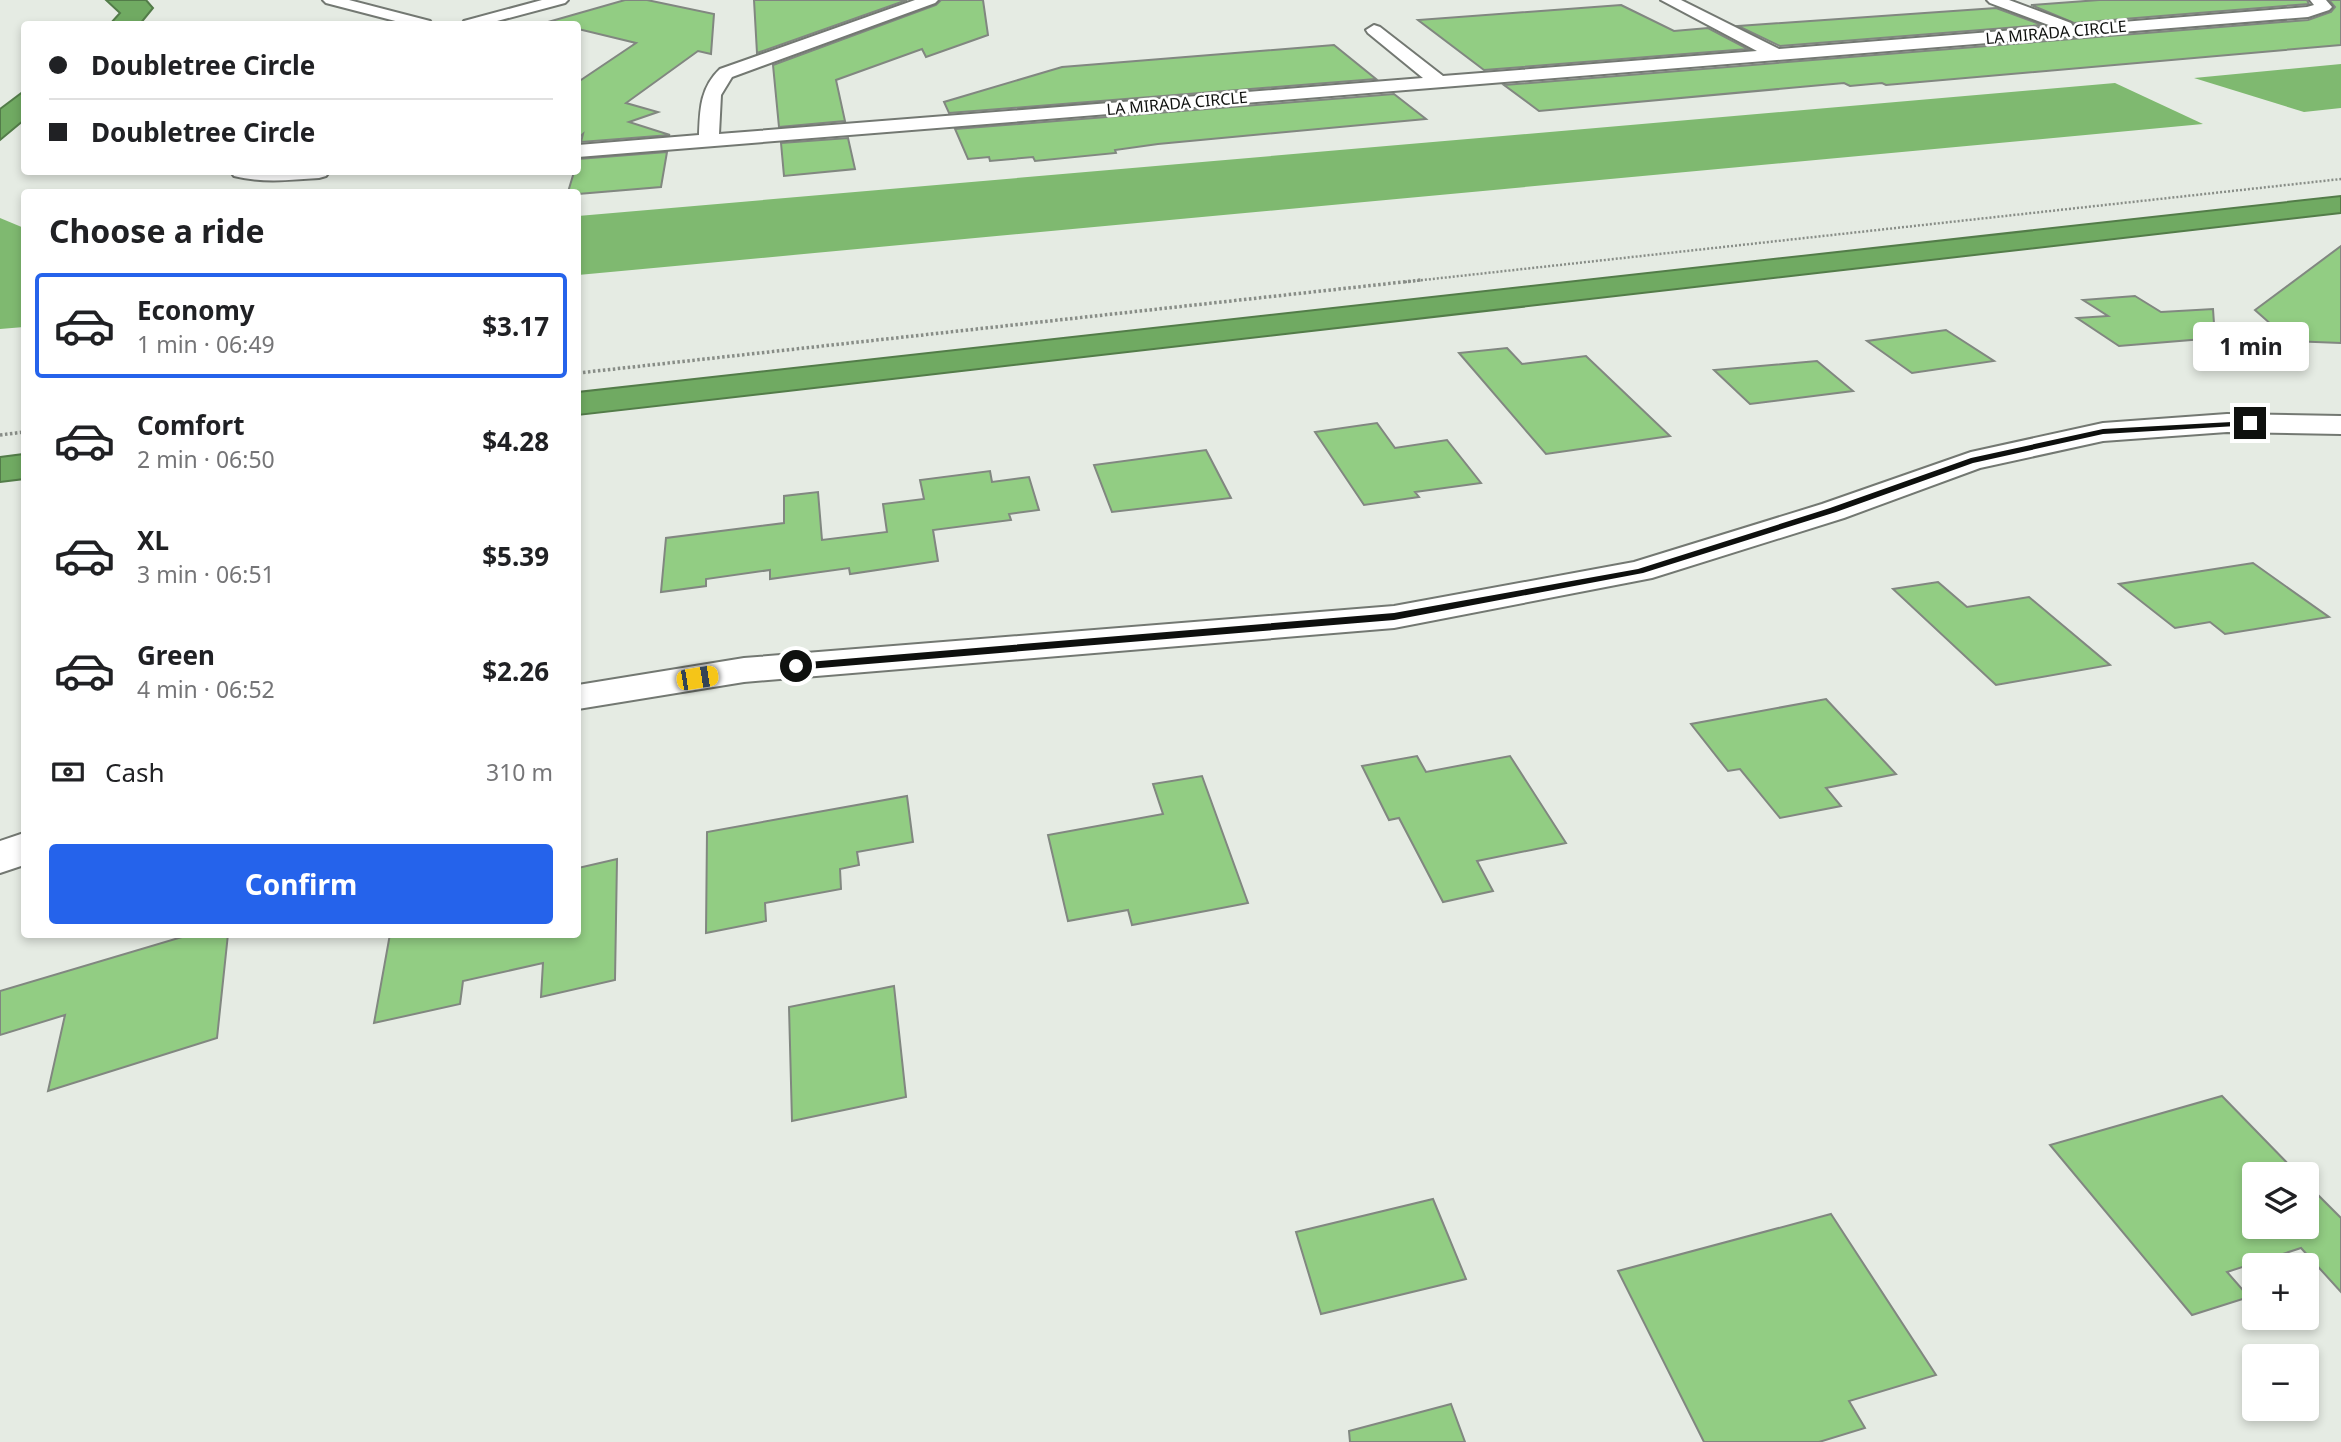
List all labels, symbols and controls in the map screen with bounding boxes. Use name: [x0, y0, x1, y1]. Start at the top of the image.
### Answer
street label: LA MIRADA CIRCLE: [1985, 15, 2127, 49]
text: Doubletree Circle: [91, 47, 315, 83]
street label: LA MIRADA CIRCLE: [1106, 86, 1248, 120]
text: Doubletree Circle: [91, 114, 315, 150]
text: Choose a ride: [49, 209, 265, 252]
text: Economy: [137, 292, 255, 328]
icon: car: [53, 294, 116, 357]
text: $3.17: [482, 308, 549, 344]
callout: 1 min: [2192, 322, 2308, 370]
text: 1 min · 06:49: [137, 328, 275, 360]
text: 1 min: [2219, 330, 2283, 362]
text: Comfort: [137, 407, 245, 443]
route end: [2234, 407, 2266, 439]
icon: car: [53, 409, 116, 472]
text: $4.28: [482, 423, 549, 459]
text: 2 min · 06:50: [137, 443, 275, 475]
text: XL: [137, 522, 169, 558]
icon: car: [53, 524, 116, 587]
text: $5.39: [482, 538, 549, 574]
text: 3 min · 06:51: [137, 558, 275, 590]
text: Green: [137, 637, 215, 673]
icon: car: [53, 639, 116, 702]
route start: [780, 650, 812, 682]
text: $2.26: [482, 653, 549, 689]
car: [675, 664, 720, 692]
text: 4 min · 06:52: [137, 673, 275, 705]
icon: cash: [49, 753, 87, 791]
text: Cash: [105, 754, 165, 790]
text: 310 m: [486, 756, 553, 788]
button: Confirm: [49, 844, 553, 924]
map controls: [2242, 1162, 2319, 1421]
button: layers: [2242, 1162, 2319, 1239]
button: +: [2242, 1253, 2319, 1330]
button: −: [2242, 1344, 2319, 1421]

